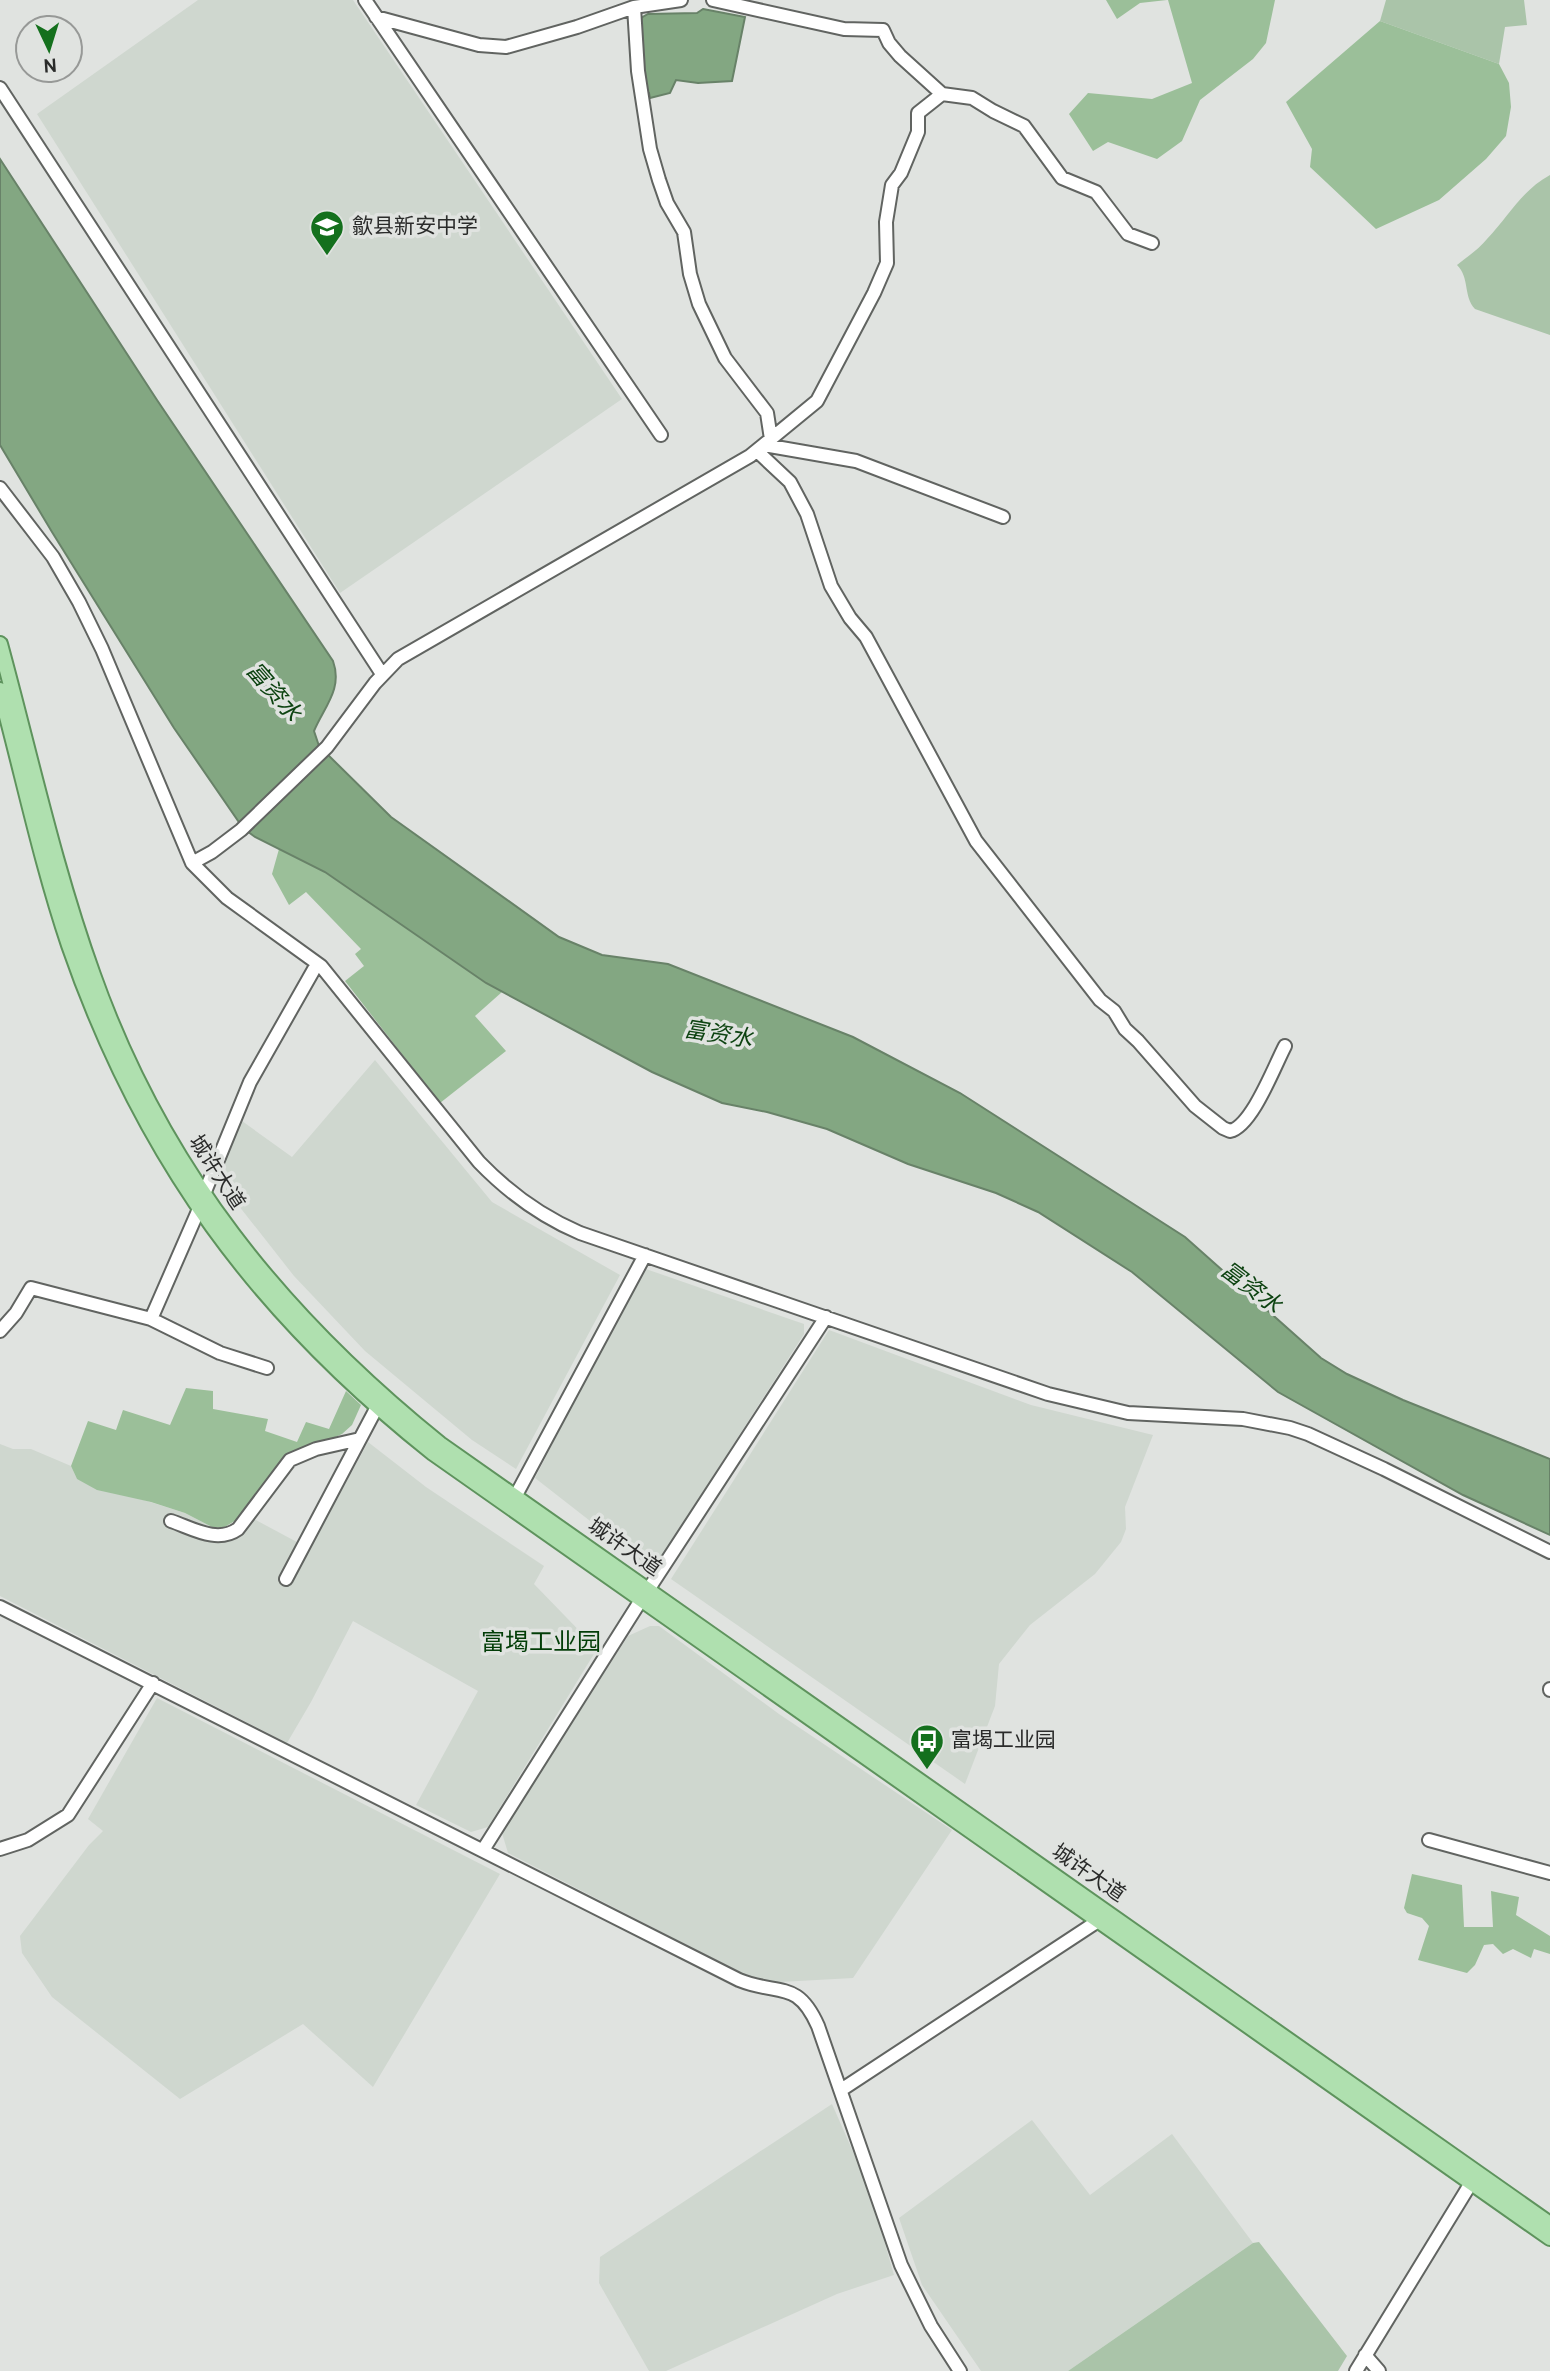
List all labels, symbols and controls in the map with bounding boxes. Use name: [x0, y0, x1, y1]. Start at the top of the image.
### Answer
north arrow: [14, 14, 84, 84]
text: N: [42, 52, 58, 76]
school or university icon: 歙县新安中学: [308, 208, 346, 257]
place label: 歙县新安中学: [352, 214, 478, 241]
water label: 富资水: [238, 657, 306, 729]
water label: 富资水: [682, 1016, 755, 1056]
street label: 城许大道: [182, 1130, 250, 1216]
water label: 富资水: [1214, 1257, 1287, 1322]
street label: 城许大道: [582, 1513, 666, 1583]
district label: 富堨工业园: [481, 1629, 601, 1659]
bus stop icon: 富堨工业园: [908, 1722, 946, 1771]
place label: 富堨工业园: [951, 1728, 1056, 1755]
street label: 城许大道: [1046, 1839, 1130, 1909]

